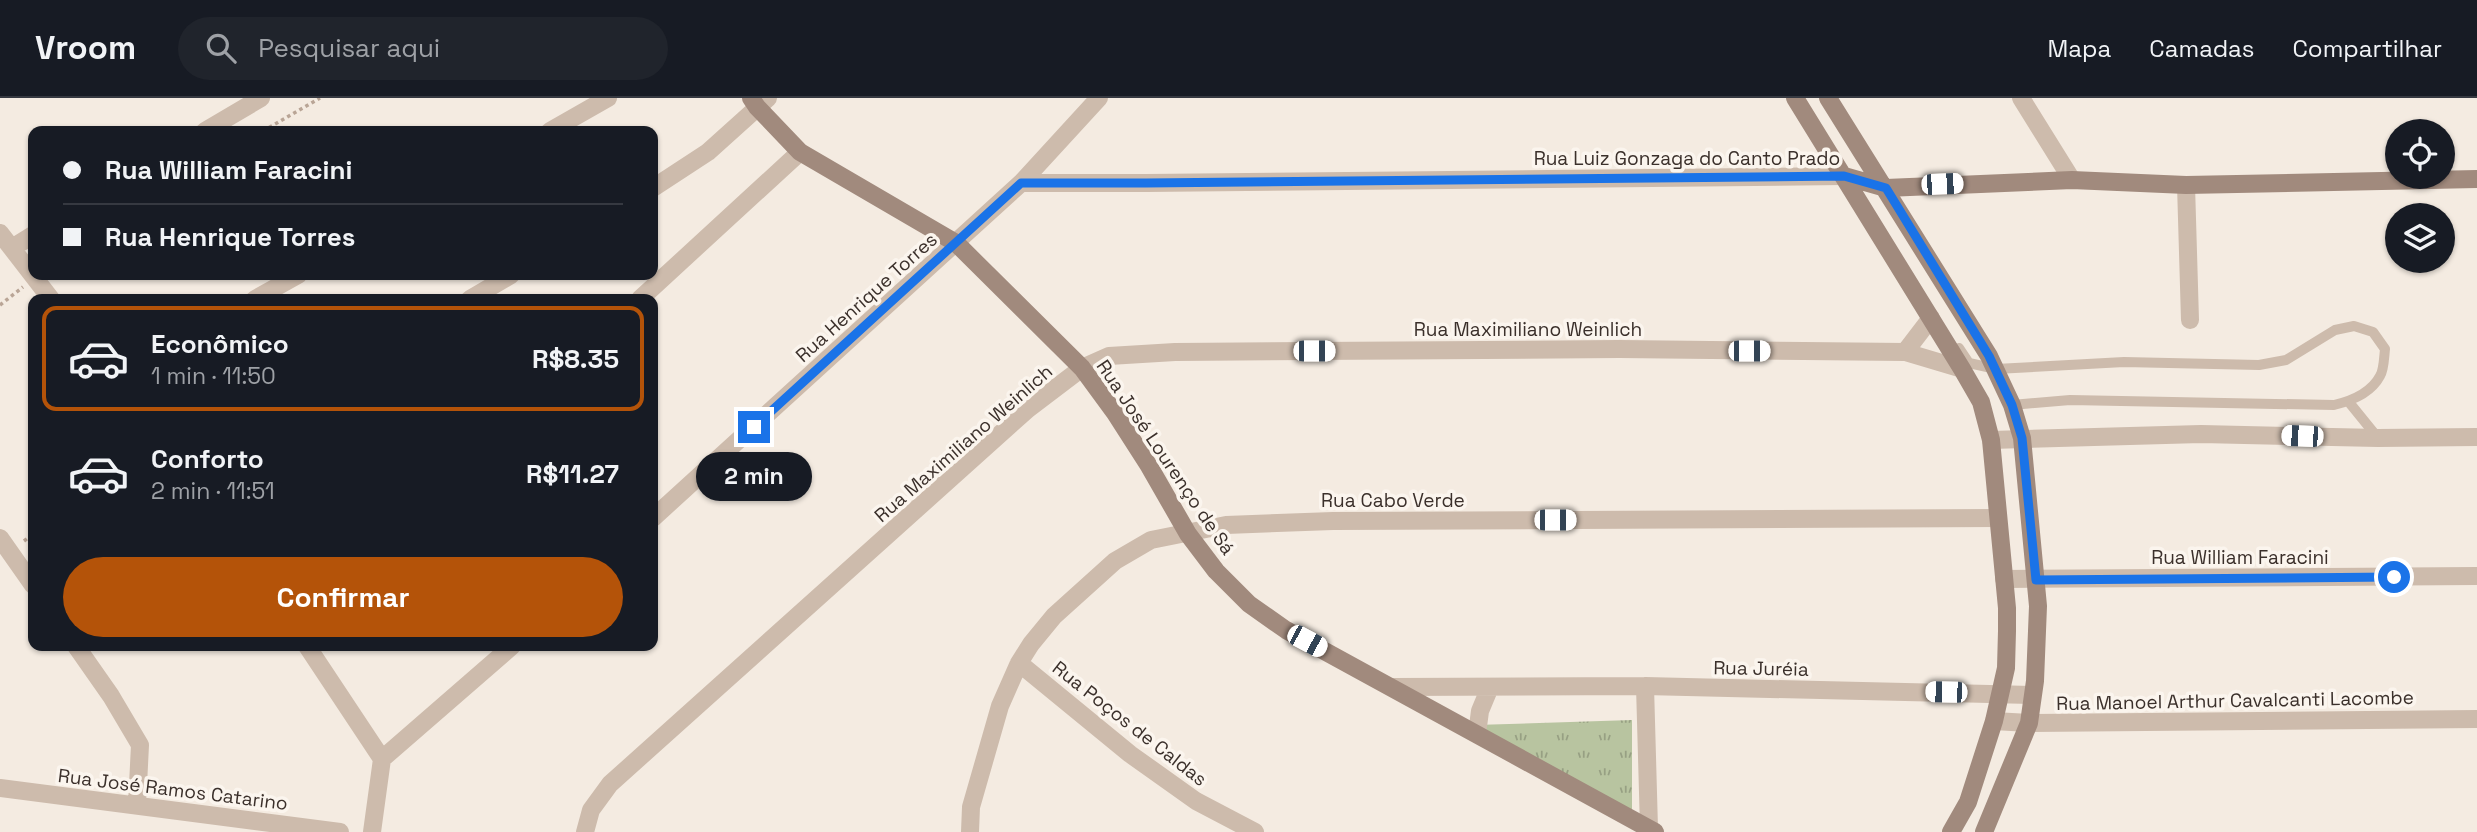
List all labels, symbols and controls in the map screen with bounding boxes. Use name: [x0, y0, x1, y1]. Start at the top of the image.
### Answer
search box: [178, 17, 668, 80]
text: Vroom: [35, 27, 136, 69]
icon: search: [202, 29, 240, 67]
text: Pesquisar aqui: [258, 31, 440, 65]
text: Mapa: [2047, 33, 2111, 64]
text: Camadas: [2149, 33, 2254, 64]
text: Compartilhar: [2292, 33, 2442, 64]
map controls: [2385, 119, 2455, 273]
button: locate: [2385, 119, 2455, 189]
street label: Rua Luiz Gonzaga do Canto Prado: [1534, 146, 1840, 171]
text: Rua William Faracini: [105, 153, 352, 187]
car: [1921, 173, 1964, 195]
button: layers: [2385, 203, 2455, 273]
text: Rua Henrique Torres: [105, 220, 355, 254]
street label: Rua Henrique Torres: [790, 227, 942, 368]
street label: Rua Maximiliano Weinlich: [1414, 317, 1642, 342]
icon: car: [67, 327, 130, 390]
text: Econômico: [151, 327, 289, 361]
car: [1294, 341, 1336, 362]
car: [1729, 341, 1771, 362]
text: R$8.35: [532, 342, 619, 376]
street label: Rua José Lourenço de Sá: [1091, 355, 1240, 560]
street label: Rua Maximiliano Weinlich: [869, 359, 1058, 528]
text: 1 min · 11:50: [151, 361, 276, 391]
route end: [738, 411, 770, 443]
car: [2281, 425, 2324, 447]
icon: car: [67, 442, 130, 505]
text: Conforto: [151, 442, 264, 476]
callout: 2 min: [696, 452, 812, 500]
text: R$11.27: [526, 457, 619, 491]
text: 2 min: [724, 461, 784, 491]
text: 2 min · 11:51: [151, 476, 275, 506]
street label: Rua Cabo Verde: [1321, 488, 1465, 513]
car: [1535, 510, 1577, 531]
street label: Rua William Faracini: [2151, 545, 2329, 570]
button: Confirmar: [63, 557, 623, 637]
route start: [2378, 561, 2410, 593]
car: [1284, 622, 1331, 660]
street label: Rua Poços de Caldas: [1047, 655, 1212, 792]
street label: Rua Juréia: [1713, 655, 1809, 682]
car: [1925, 681, 1968, 703]
street label: Rua Manoel Arthur Cavalcanti Lacombe: [2056, 685, 2414, 716]
street label: Rua José Ramos Catarino: [57, 763, 289, 816]

